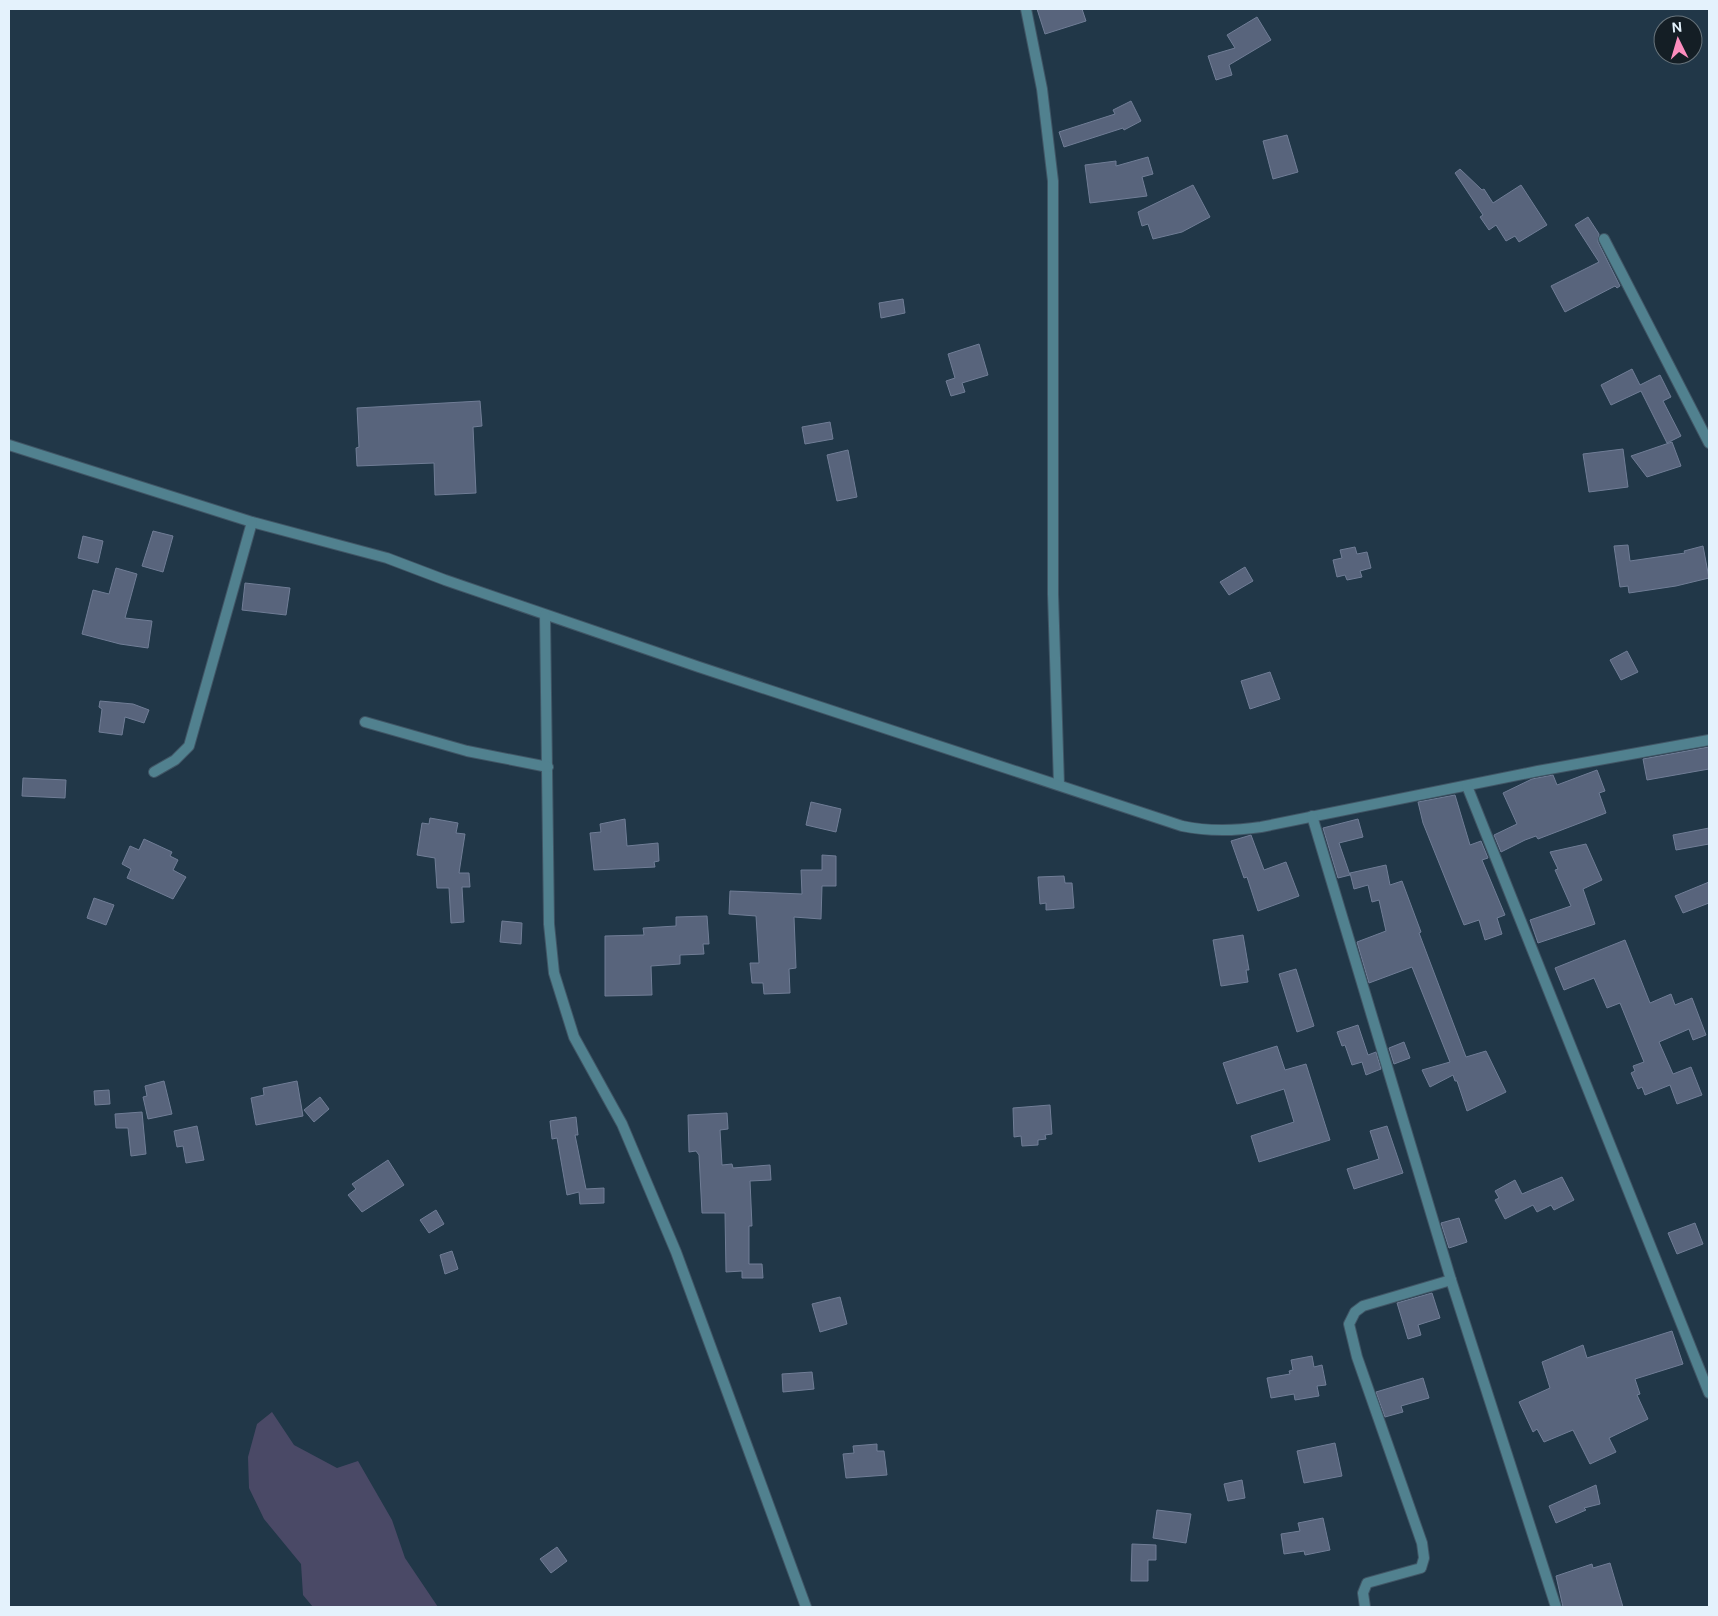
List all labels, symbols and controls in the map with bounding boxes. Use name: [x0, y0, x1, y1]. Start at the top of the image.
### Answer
north arrow: [1653, 15, 1703, 65]
text: N: [1671, 18, 1683, 36]

